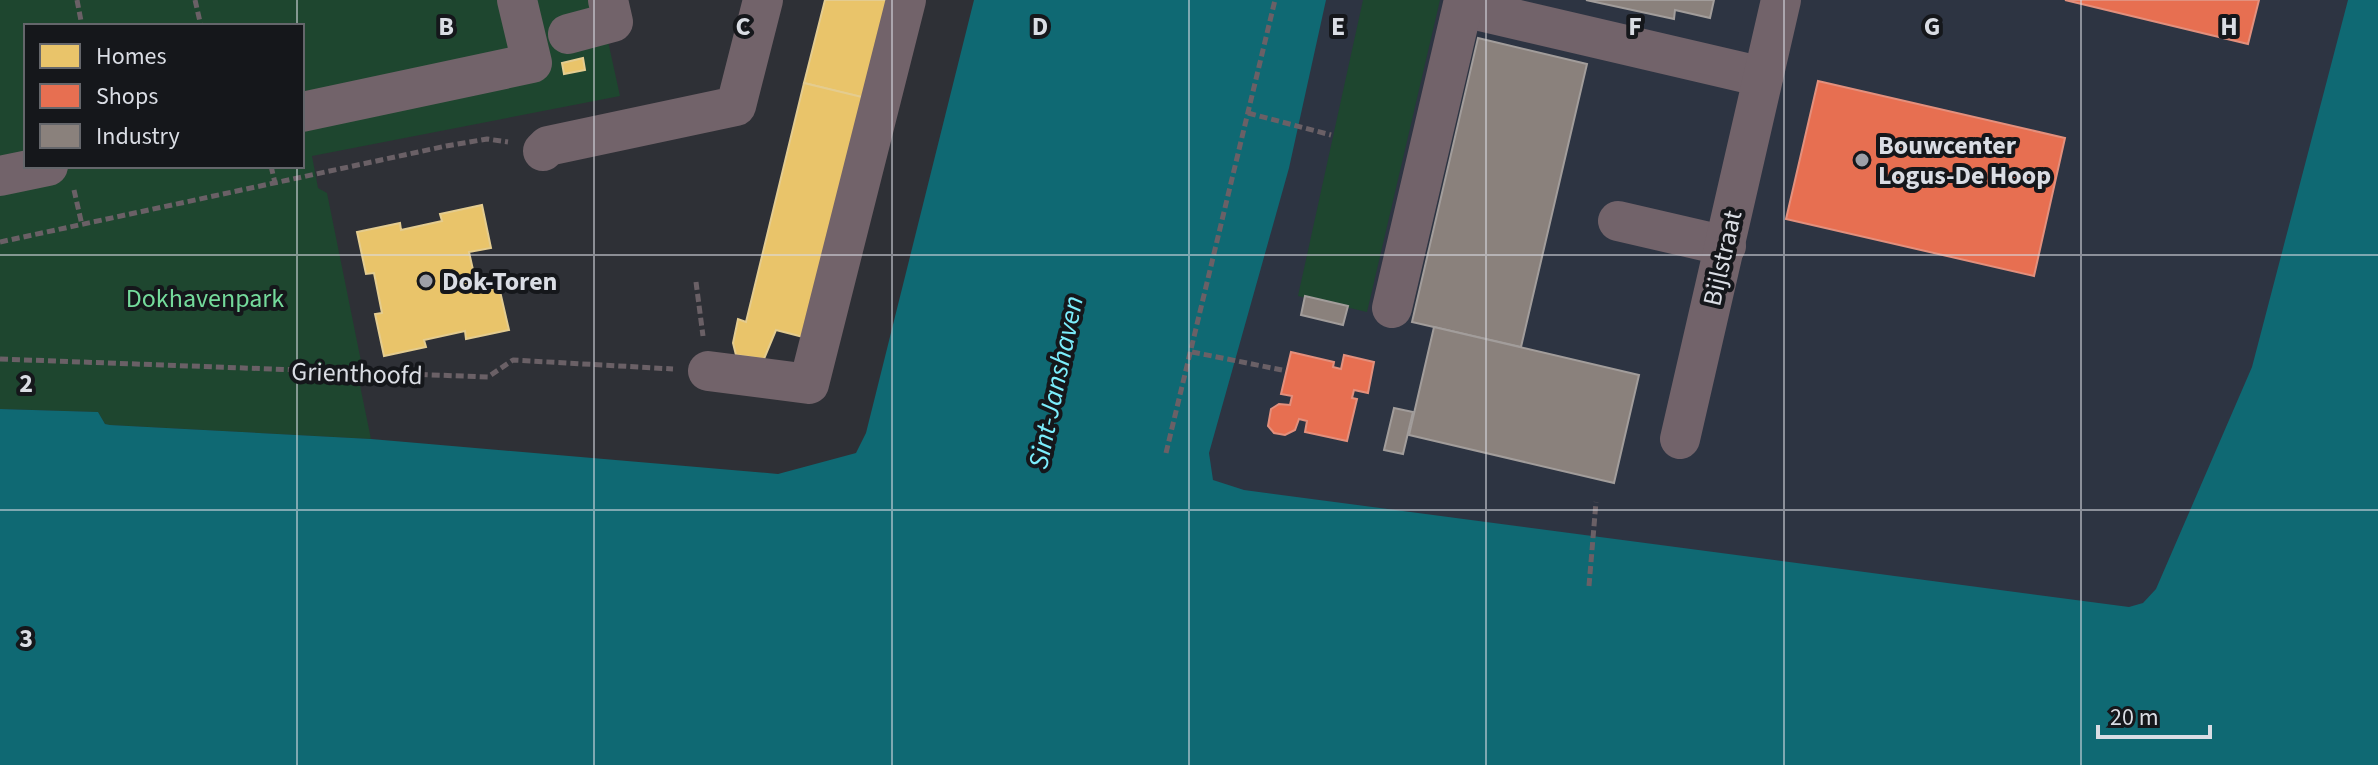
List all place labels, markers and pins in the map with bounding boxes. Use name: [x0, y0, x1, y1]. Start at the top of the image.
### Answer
place label: Bouwcenter Logus-De Hoop: [1878, 127, 2051, 194]
marker: Bouwcenter Logus-De Hoop: [1853, 151, 1871, 169]
place label: Dok-Toren: [442, 263, 558, 300]
marker: Dok-Toren: [417, 272, 435, 290]

